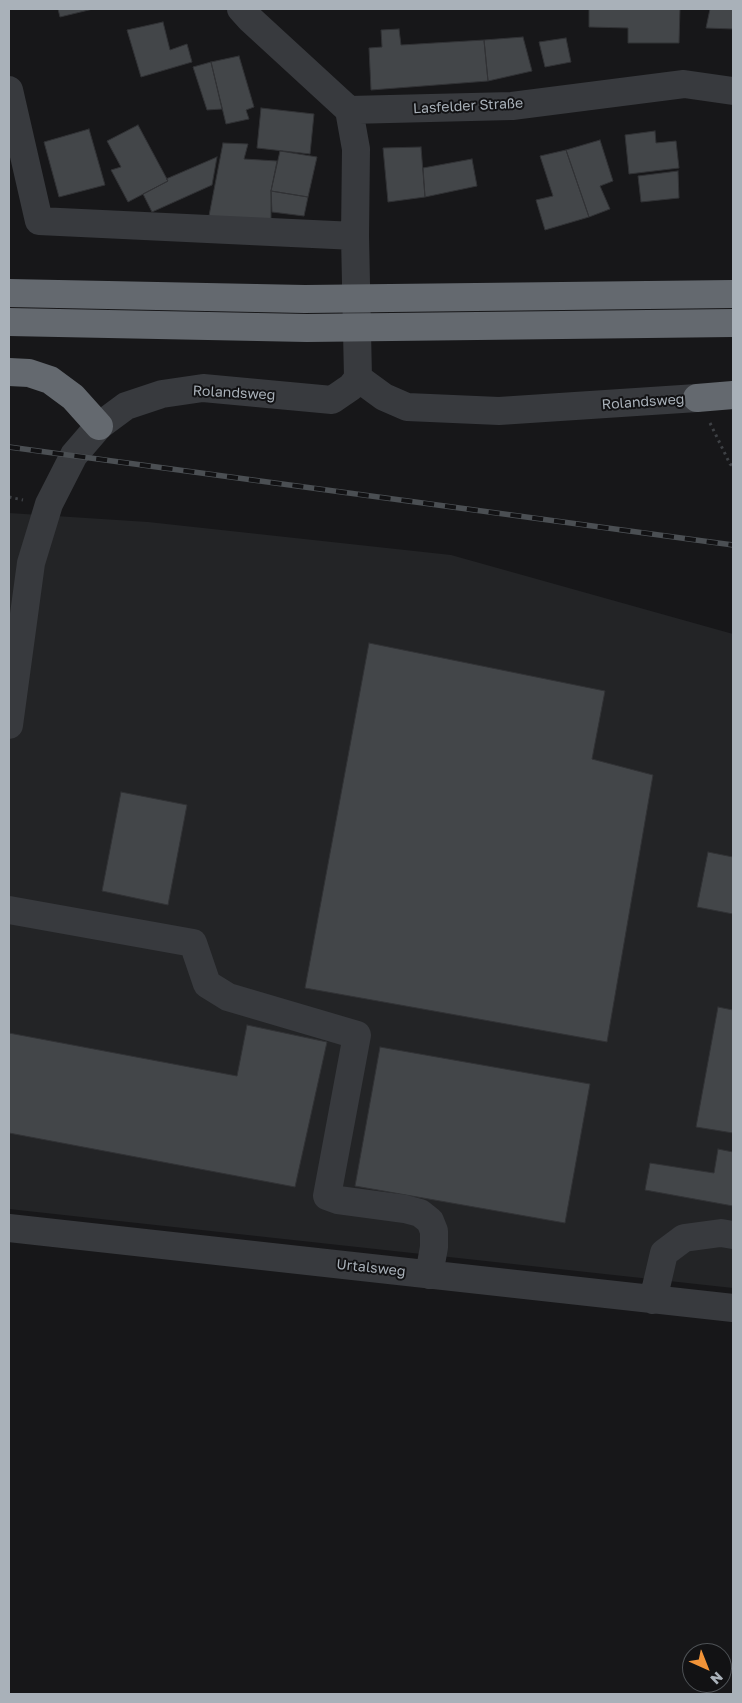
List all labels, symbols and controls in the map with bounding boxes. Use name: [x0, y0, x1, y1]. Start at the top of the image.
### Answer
street label: Lasfelder Straße: [412, 95, 524, 117]
street label: Rolandsweg: [192, 382, 276, 404]
street label: Rolandsweg: [601, 391, 685, 413]
street label: Urtalsweg: [336, 1256, 406, 1280]
north arrow: [682, 1643, 732, 1693]
text: N: [707, 1669, 727, 1688]

